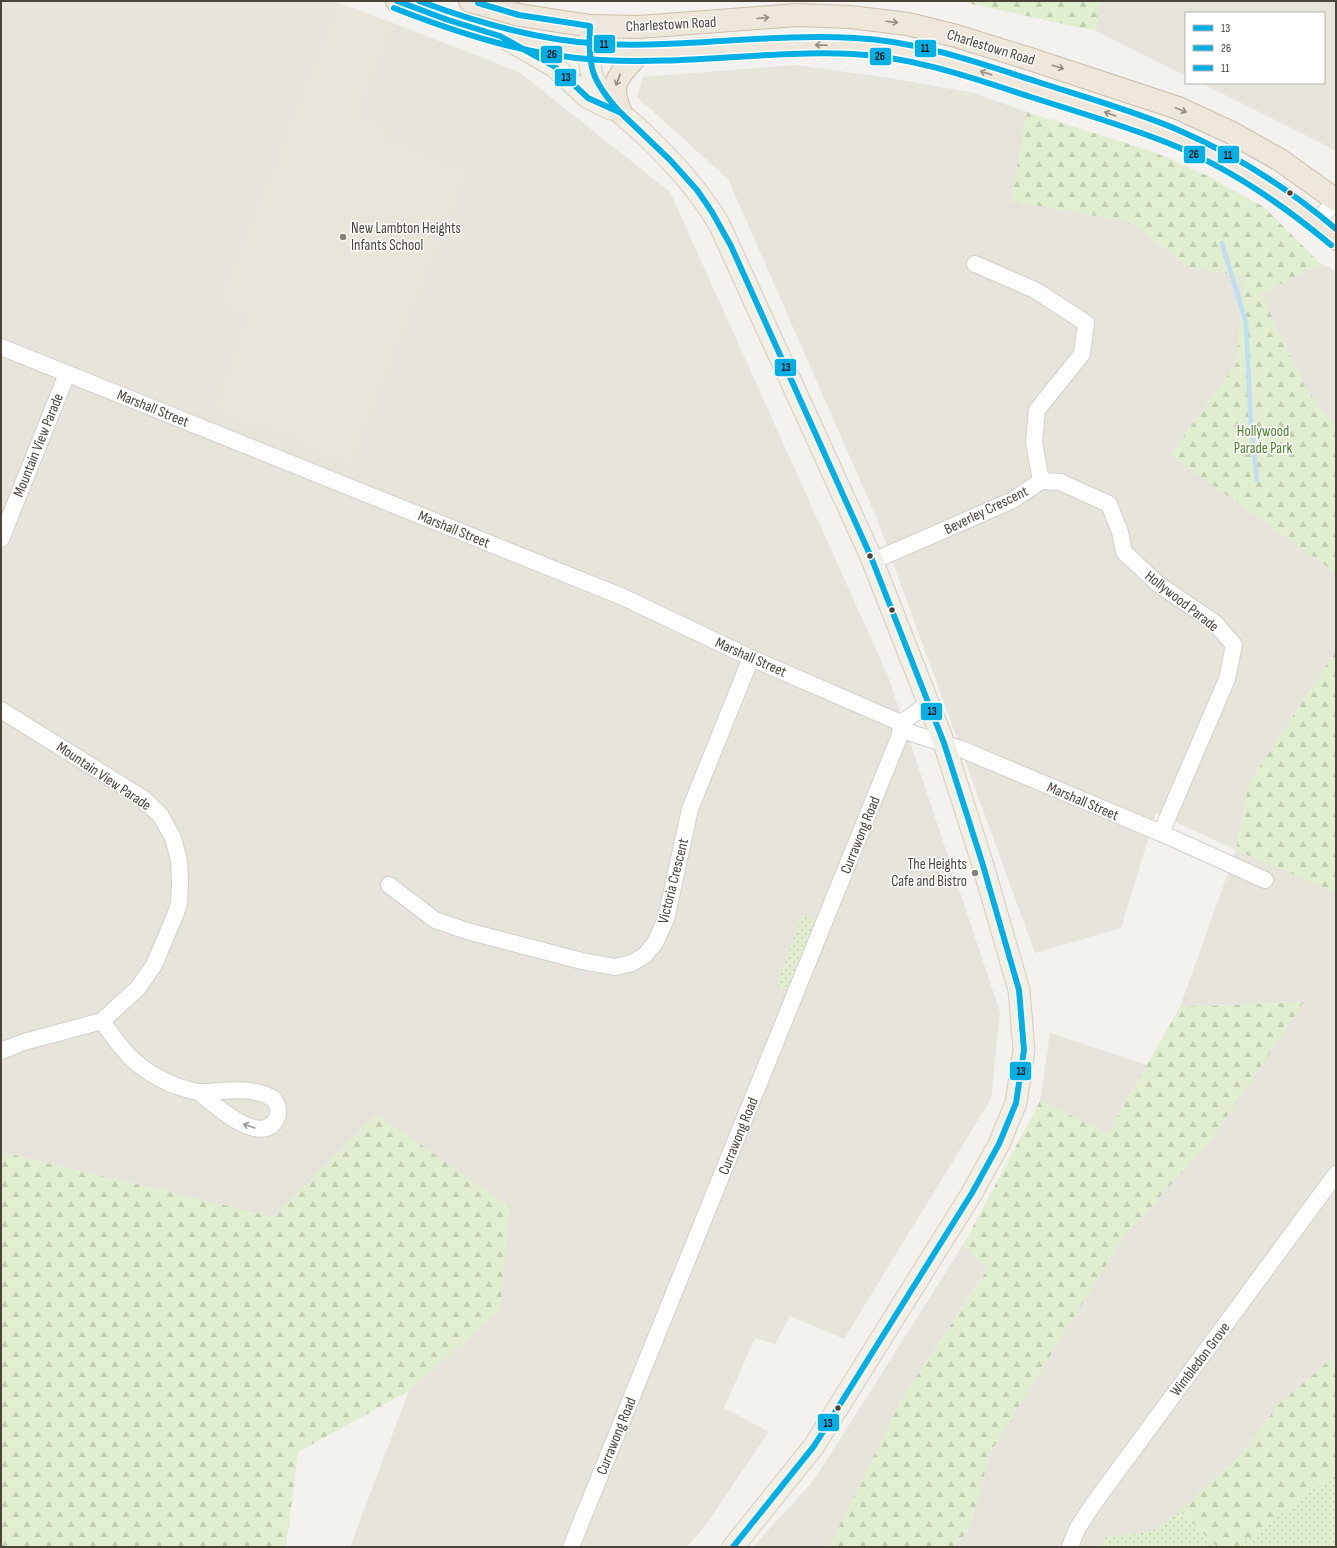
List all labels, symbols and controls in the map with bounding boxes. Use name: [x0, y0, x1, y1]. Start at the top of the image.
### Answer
legend: [1185, 12, 1325, 84]
street label: Charlestown Road: [625, 13, 717, 36]
one-way arrow: [756, 15, 769, 22]
one-way arrow: [885, 18, 898, 26]
text: 13: [1221, 21, 1230, 36]
street label: Charlestown Road: [945, 25, 1037, 70]
line badge: 11: [593, 34, 616, 54]
text: 11: [600, 38, 609, 51]
line badge: 11: [914, 39, 937, 58]
one-way arrow: [815, 41, 828, 49]
text: 26: [1221, 41, 1231, 56]
text: 11: [921, 42, 930, 55]
line badge: 26: [540, 45, 563, 64]
line badge: 26: [869, 47, 892, 66]
text: 26: [547, 48, 557, 61]
text: 26: [875, 50, 885, 63]
text: 11: [1221, 61, 1230, 76]
one-way arrow: [1052, 64, 1064, 72]
line badge: 13: [554, 68, 577, 87]
one-way arrow: [981, 69, 993, 77]
text: 13: [561, 71, 571, 84]
one-way arrow: [614, 73, 621, 86]
one-way arrow: [1175, 106, 1187, 114]
one-way arrow: [1103, 110, 1116, 117]
line badge: 26: [1183, 145, 1206, 164]
line badge: 11: [1217, 145, 1240, 164]
text: 26: [1189, 148, 1199, 161]
text: 11: [1224, 149, 1233, 162]
unlabelled marker: [1285, 188, 1295, 198]
place label: New Lambton Heights Infants School: [351, 219, 461, 255]
marker: New Lambton Heights Infants School: [338, 232, 348, 242]
line badge: 13: [774, 358, 797, 377]
text: 13: [781, 361, 791, 374]
street label: Marshall Street: [114, 385, 192, 432]
street label: Mountain View Parade: [9, 391, 68, 500]
park label: Hollywood Parade Park: [1234, 422, 1292, 458]
street label: Beverley Crescent: [941, 482, 1032, 539]
street label: Marshall Street: [415, 506, 493, 553]
unlabelled marker: [865, 551, 875, 561]
street label: Hollywood Parade: [1141, 567, 1222, 636]
unlabelled marker: [887, 605, 897, 615]
street label: Marshall Street: [712, 633, 790, 682]
line badge: 13: [920, 702, 943, 721]
text: 13: [927, 705, 937, 718]
street label: Mountain View Parade: [53, 738, 155, 815]
street label: Marshall Street: [1044, 778, 1122, 825]
street label: Currawong Road: [836, 794, 885, 877]
street label: Victoria Crescent: [654, 836, 693, 926]
place label: The Heights Cafe and Bistro: [891, 855, 967, 891]
marker: The Heights Cafe and Bistro: [970, 868, 980, 878]
line badge: 13: [1009, 1061, 1032, 1081]
text: 13: [1016, 1065, 1026, 1078]
street label: Currawong Road: [714, 1095, 763, 1178]
one-way arrow: [243, 1121, 255, 1129]
street label: Wimbledon Grove: [1166, 1318, 1234, 1400]
street label: Currawong Road: [592, 1395, 641, 1478]
unlabelled marker: [833, 1403, 843, 1413]
line badge: 13: [817, 1413, 840, 1432]
text: 13: [823, 1417, 833, 1430]

